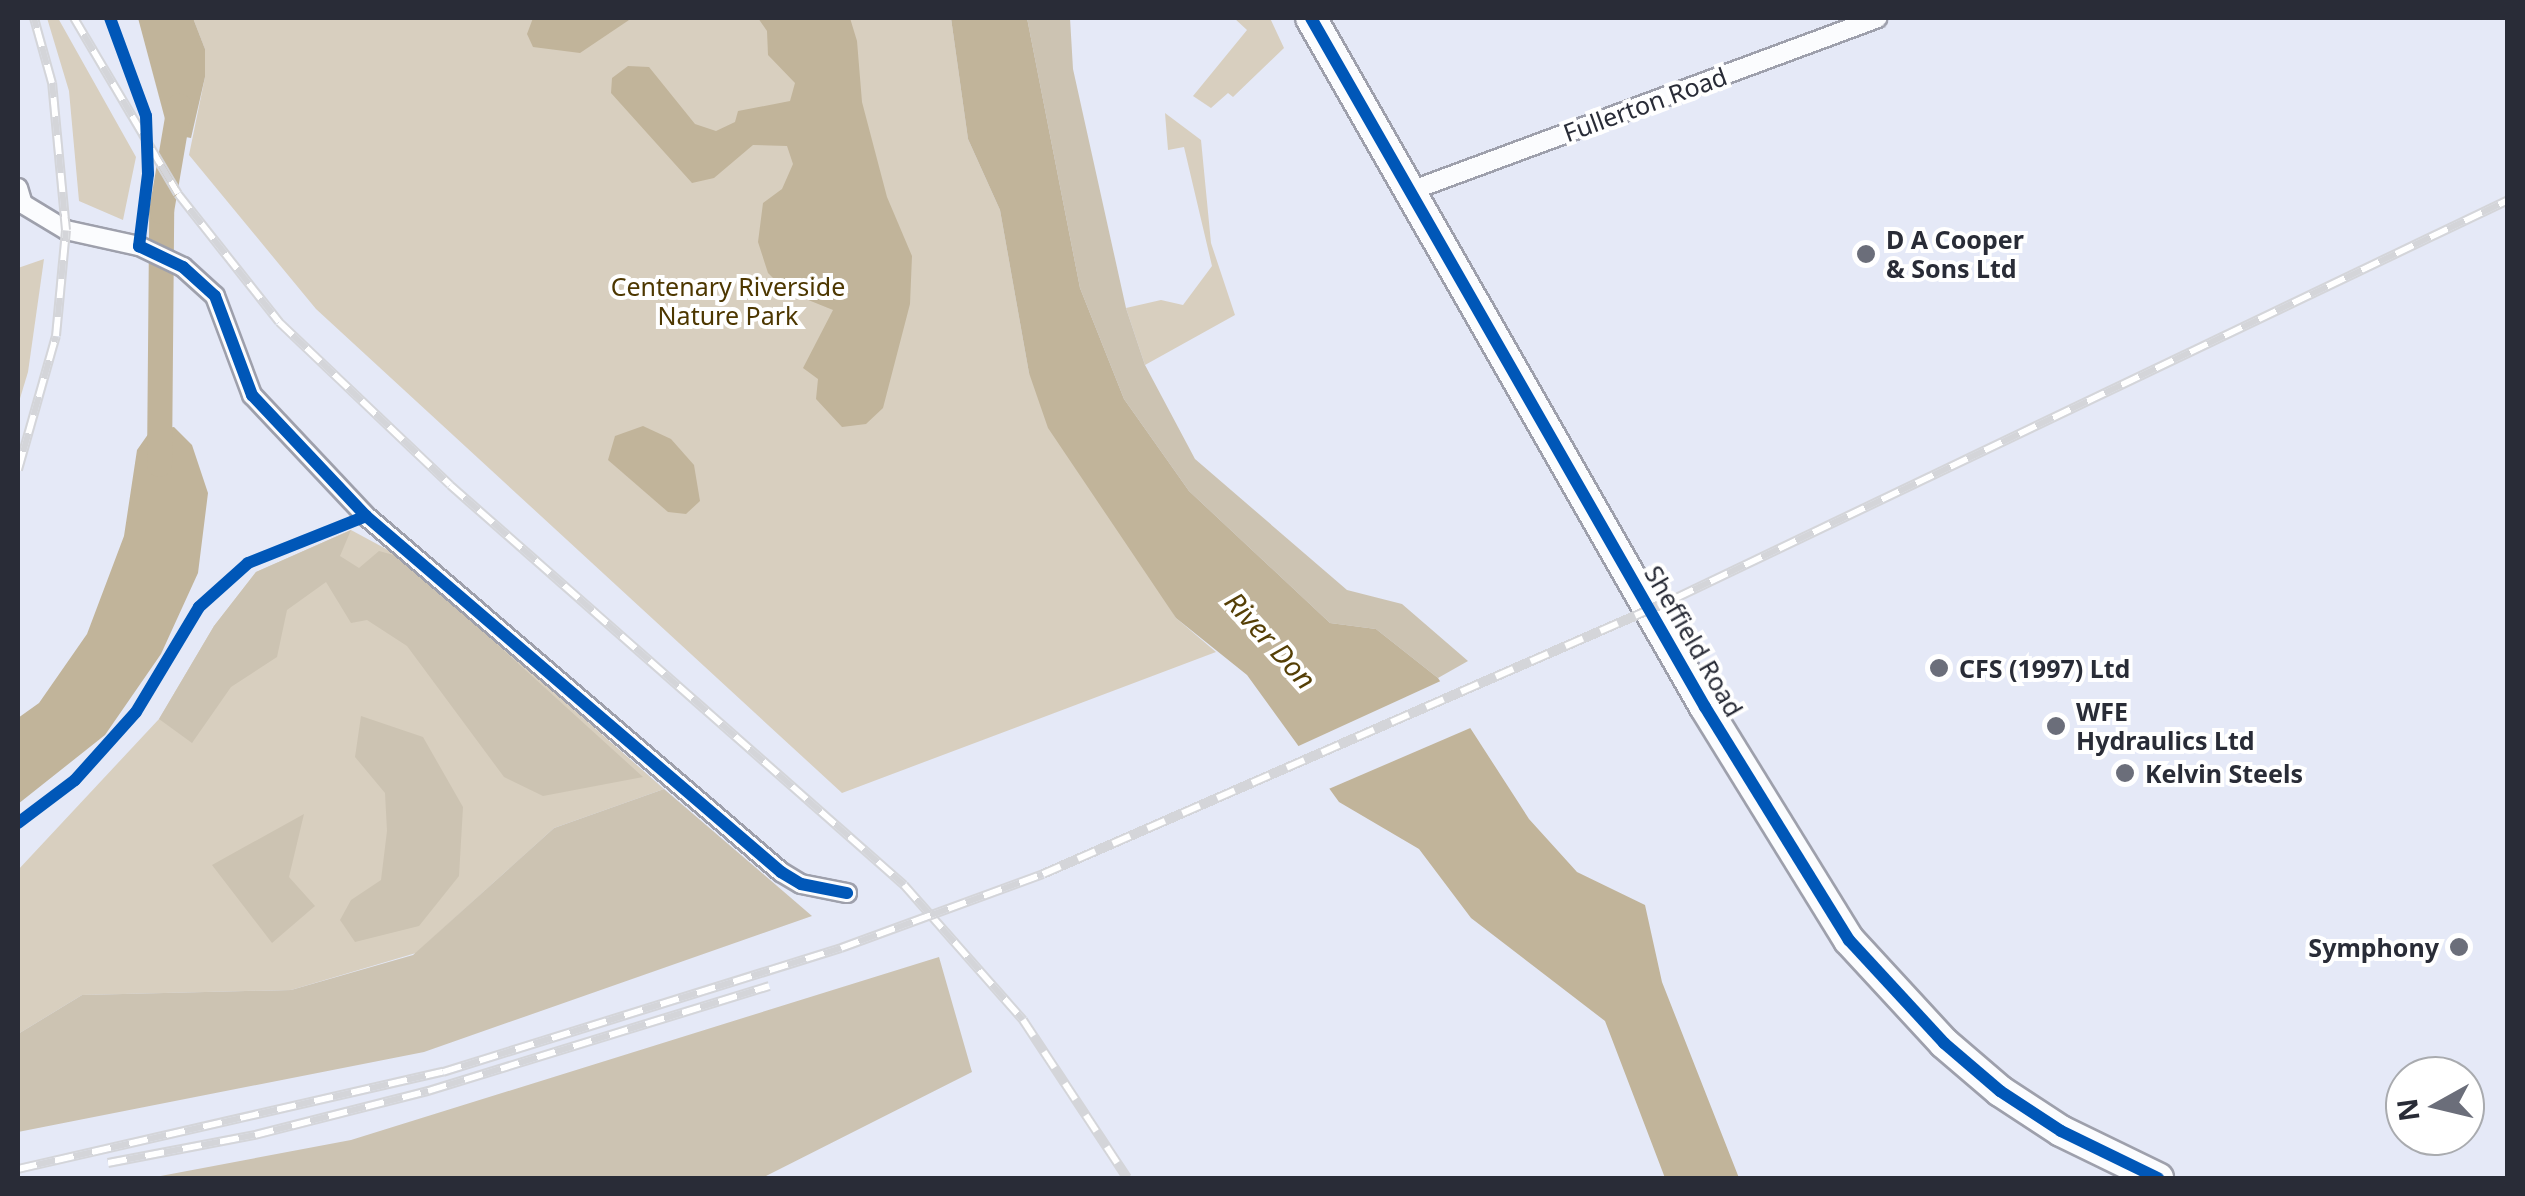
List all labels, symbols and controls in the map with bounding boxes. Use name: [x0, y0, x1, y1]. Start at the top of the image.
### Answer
street label: Fullerton Road: [1559, 61, 1731, 147]
place label: D A Cooper & Sons Ltd: [1886, 225, 2024, 284]
marker: D A Cooper & Sons Ltd: [1855, 243, 1877, 265]
park label: Centenary Riverside Nature Park: [611, 272, 845, 331]
street label: Sheffield Road: [1639, 560, 1749, 722]
water label: River Don: [1219, 584, 1323, 696]
place label: CFS (1997) Ltd: [1959, 653, 2130, 683]
marker: CFS (1997) Ltd: [1928, 657, 1950, 679]
place label: WFE Hydraulics Ltd: [2076, 697, 2255, 756]
marker: WFE Hydraulics Ltd: [2045, 715, 2067, 737]
place label: Kelvin Steels: [2145, 758, 2303, 788]
marker: Kelvin Steels: [2114, 762, 2136, 784]
place label: Symphony: [2308, 932, 2439, 962]
marker: Symphony: [2448, 936, 2470, 958]
north arrow: [2385, 1056, 2485, 1156]
text: N: [2387, 1096, 2428, 1124]

